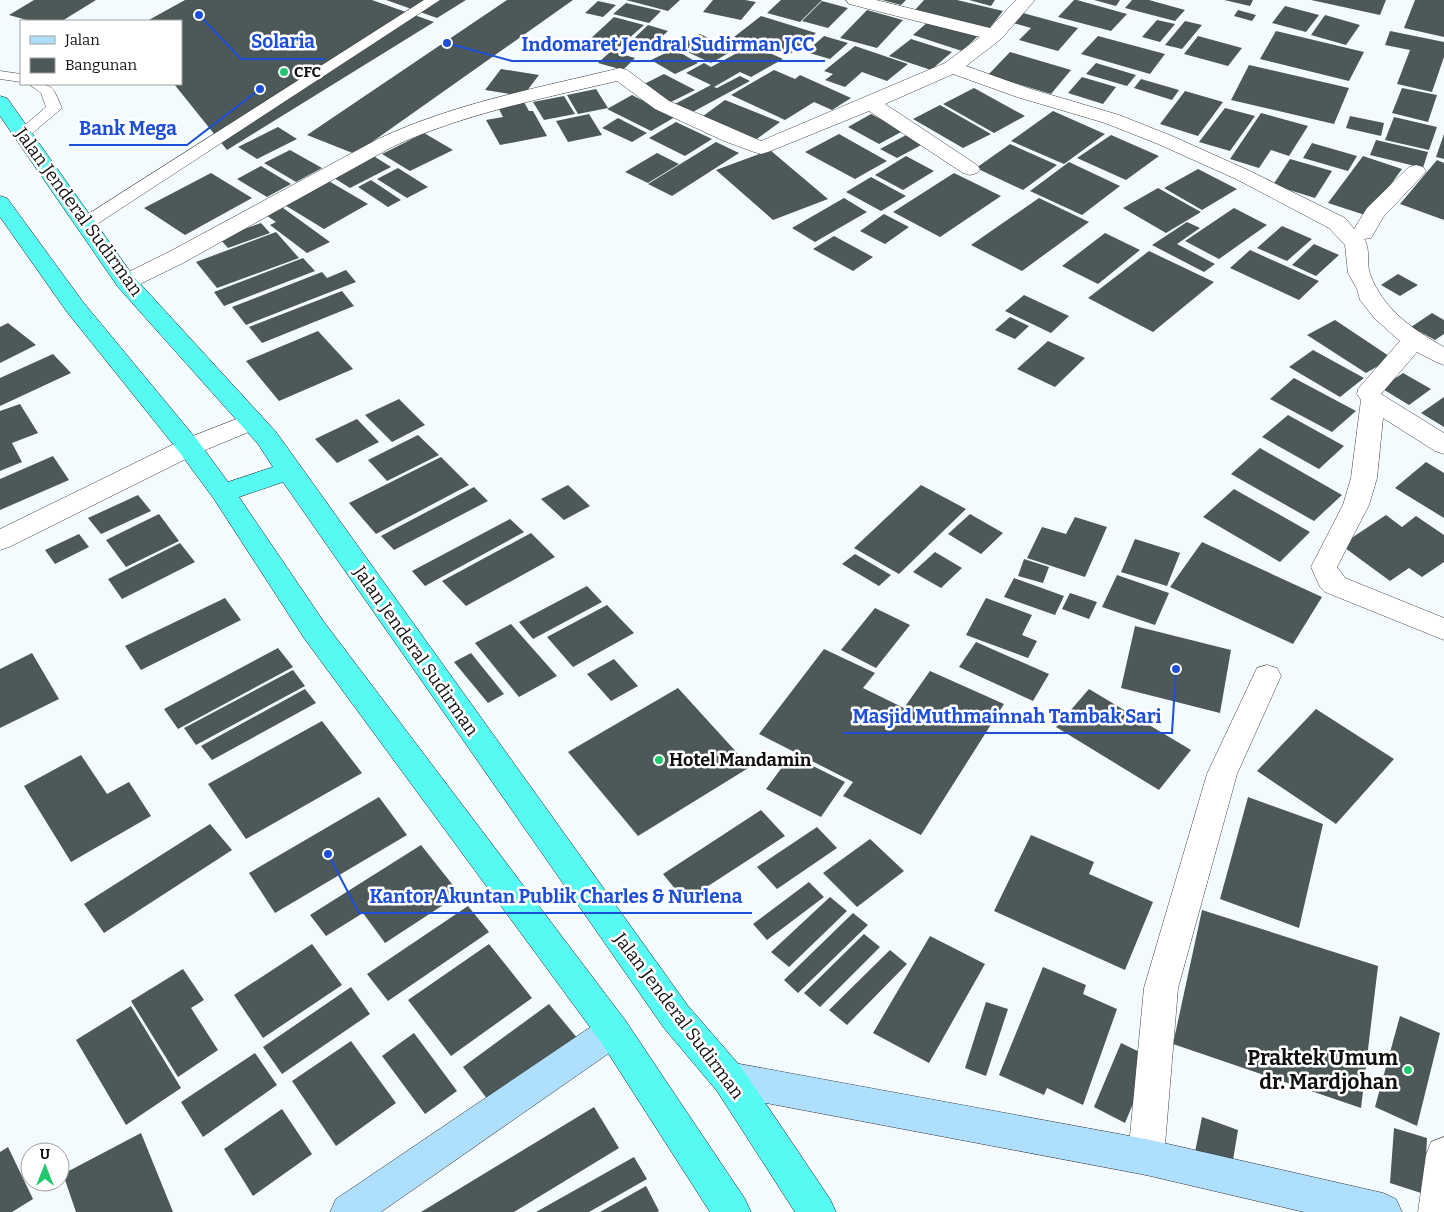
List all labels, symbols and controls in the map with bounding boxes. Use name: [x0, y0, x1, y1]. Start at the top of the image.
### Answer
legend: [20, 20, 182, 85]
callout: Solaria: [241, 25, 325, 59]
callout: Indomaret Jendral Sudirman JCC: [512, 27, 825, 61]
text: Solaria: [251, 30, 315, 53]
text: Jalan: [64, 31, 100, 49]
text: Indomaret Jendral Sudirman JCC: [521, 33, 815, 56]
text: Bangunan: [65, 56, 137, 74]
place label: CFC: [294, 63, 321, 81]
marker: CFC: [278, 66, 290, 78]
callout: Bank Mega: [69, 111, 187, 145]
text: Bank Mega: [79, 117, 177, 140]
street label: Jalan Jenderal Sudirman: [10, 123, 148, 301]
street label: Jalan Jenderal Sudirman: [348, 561, 483, 741]
callout: Masjid Muthmainnah Tambak Sari: [843, 699, 1172, 733]
text: Masjid Muthmainnah Tambak Sari: [852, 705, 1162, 728]
place label: Hotel Mandamin: [669, 749, 812, 771]
marker: Hotel Mandamin: [653, 754, 665, 766]
callout: Kantor Akuntan Publik Charles & Nurlena: [359, 879, 752, 913]
text: Kantor Akuntan Publik Charles & Nurlena: [369, 885, 743, 908]
street label: Jalan Jenderal Sudirman: [609, 928, 749, 1104]
place label: Praktek Umum dr. Mardjohan: [1247, 1045, 1398, 1095]
marker: Praktek Umum dr. Mardjohan: [1402, 1064, 1414, 1076]
north arrow: [20, 1142, 70, 1192]
text: U: [40, 1146, 51, 1163]

